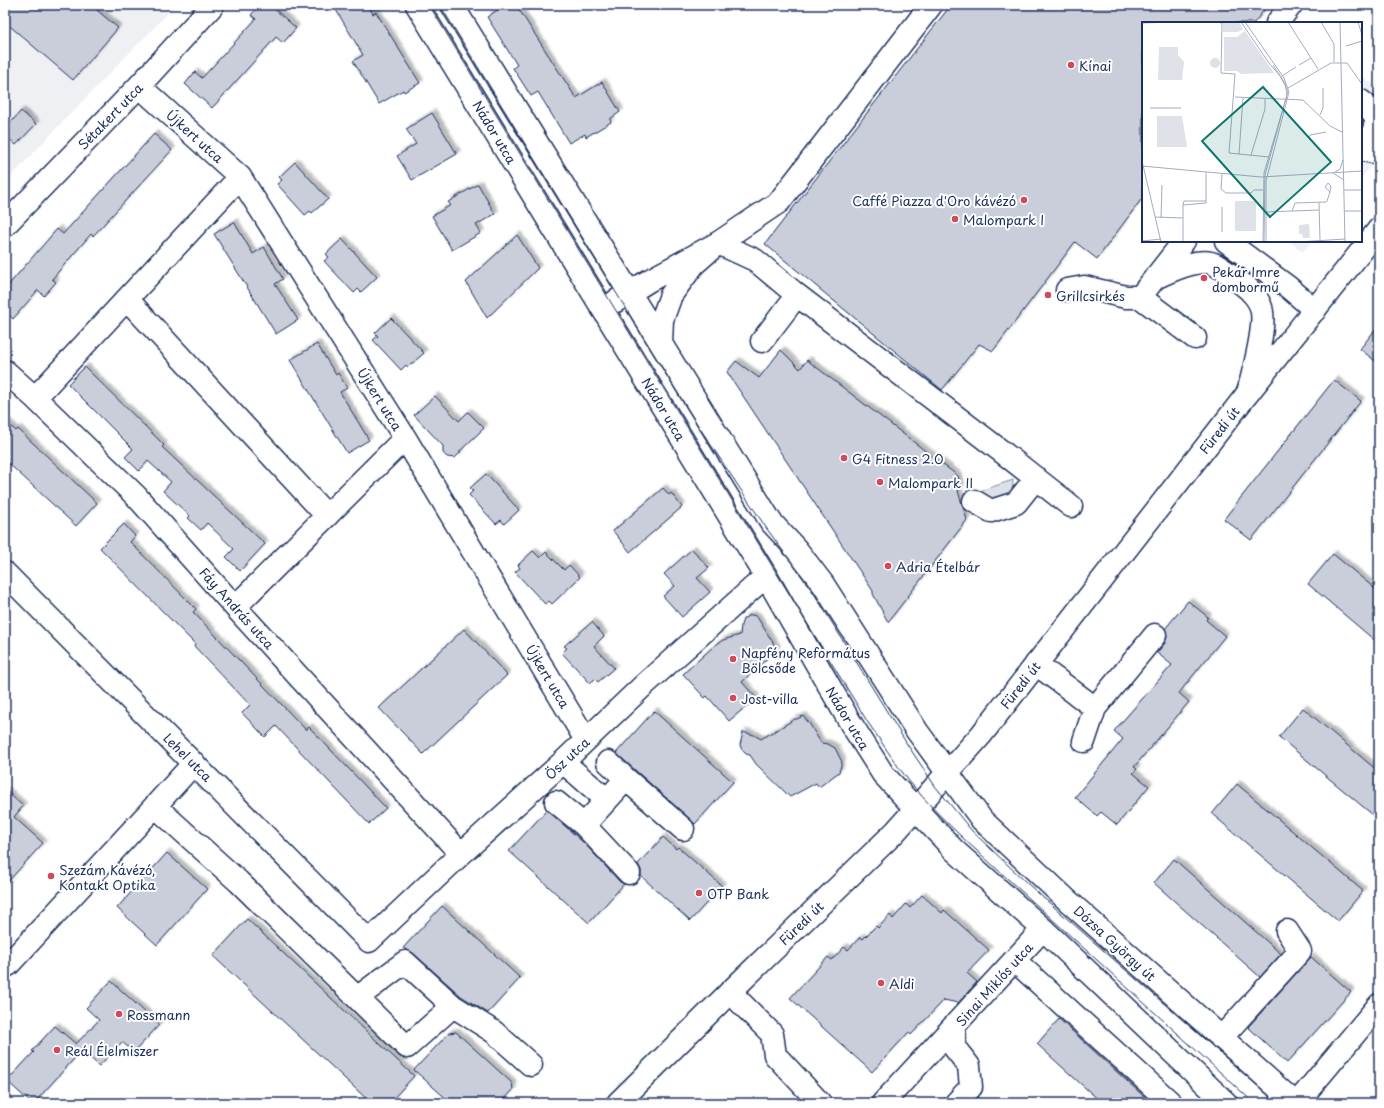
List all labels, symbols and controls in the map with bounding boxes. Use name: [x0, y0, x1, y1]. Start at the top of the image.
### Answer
inset map: [1142, 22, 1362, 242]
place label: Kínai: [1079, 56, 1111, 75]
marker: Kínai: [1066, 60, 1076, 70]
street label: Sétakert utca: [73, 78, 147, 154]
street label: Nádor utca: [469, 97, 522, 168]
street label: Újkert utca: [162, 105, 228, 167]
place label: Caffé Piazza d'Oro kávézó: [852, 191, 1016, 210]
marker: Caffé Piazza d'Oro kávézó: [1019, 195, 1029, 205]
place label: Malompark I: [963, 210, 1044, 229]
marker: Malompark I: [950, 214, 960, 224]
place label: Pekár Imre dombormű: [1212, 262, 1280, 296]
marker: Pekár Imre dombormű: [1199, 273, 1209, 283]
place label: Grillcsirkés: [1056, 286, 1125, 305]
marker: Grillcsirkés: [1043, 290, 1053, 300]
street label: Újkert utca: [353, 364, 407, 435]
street label: Nádor utca: [638, 374, 691, 445]
street label: Füredi út: [1194, 402, 1244, 458]
place label: G4 Fitness 2.0: [852, 449, 944, 468]
marker: G4 Fitness 2.0: [839, 453, 849, 463]
place label: Malompark II: [888, 473, 973, 492]
marker: Malompark II: [875, 477, 885, 487]
place label: Adria Ételbár: [896, 557, 980, 576]
marker: Adria Ételbár: [883, 561, 893, 571]
street label: Fáy András utca: [195, 563, 279, 654]
street label: Újkert utca: [522, 641, 575, 712]
place label: Napfény Református Bölcsőde: [741, 643, 870, 677]
marker: Napfény Református Bölcsőde: [728, 654, 738, 664]
street label: Füredi út: [995, 657, 1045, 713]
street label: Nádor utca: [822, 683, 875, 754]
place label: Jost-villa: [741, 689, 799, 708]
marker: Jost-villa: [728, 693, 738, 703]
street label: Lehel utca: [159, 728, 217, 786]
street label: Ösz utca: [541, 732, 594, 784]
place label: Szezám Kávézó, Kontakt Optika: [59, 860, 156, 894]
marker: Szezám Kávézó, Kontakt Optika: [46, 871, 56, 881]
place label: OTP Bank: [707, 884, 769, 903]
marker: OTP Bank: [694, 888, 704, 898]
street label: Füredi út: [774, 897, 828, 949]
street label: Dózsa György út: [1070, 901, 1160, 985]
street label: Sinai Miklós utca: [951, 937, 1037, 1030]
place label: Aldi: [889, 974, 914, 993]
marker: Aldi: [876, 978, 886, 988]
place label: Rossmann: [127, 1005, 190, 1024]
marker: Rossmann: [114, 1009, 124, 1019]
place label: Reál Élelmiszer: [65, 1041, 159, 1060]
marker: Reál Élelmiszer: [52, 1045, 62, 1055]

